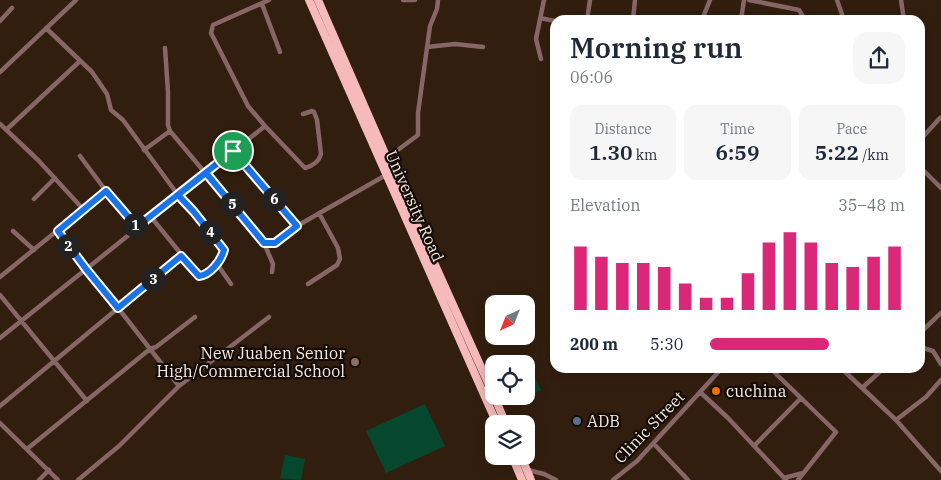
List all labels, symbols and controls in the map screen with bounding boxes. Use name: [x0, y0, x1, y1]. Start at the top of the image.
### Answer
text: Morning run: [570, 29, 743, 66]
button: share: [853, 32, 905, 84]
text: 06:06: [570, 67, 613, 87]
text: Distance: [595, 120, 652, 138]
text: Time: [720, 120, 755, 138]
text: Pace: [836, 120, 867, 138]
pin: [212, 130, 254, 172]
icon: arrive: [219, 137, 247, 165]
text: 1.30: [589, 138, 633, 166]
text: 6:59: [715, 138, 760, 166]
text: 5:22: [815, 138, 859, 166]
text: km: [633, 146, 657, 164]
text: /km: [859, 146, 889, 164]
street label: University Road: [381, 147, 449, 265]
pin: 6: [262, 186, 286, 212]
text: 6: [270, 190, 279, 208]
pin: 5: [220, 192, 244, 216]
text: 5: [228, 195, 237, 213]
text: Elevation: [570, 195, 640, 215]
text: 35–48 m: [838, 195, 905, 215]
pin: 1: [122, 212, 148, 238]
text: 1: [131, 216, 140, 234]
pin: 4: [198, 220, 222, 244]
text: 4: [206, 223, 215, 241]
pin: 2: [56, 234, 80, 258]
text: 2: [64, 237, 73, 255]
pin: 3: [140, 266, 166, 292]
text: 3: [149, 270, 158, 288]
north arrow: [485, 295, 535, 345]
map controls: [485, 295, 535, 465]
text: 200 m: [570, 334, 618, 354]
text: 5:30: [650, 334, 683, 354]
place label: New Juaben Senior High/Commercial School: [156, 343, 345, 381]
button: locate: [485, 355, 535, 405]
marker: New Juaben Senior High/Commercial School: [349, 356, 361, 368]
place label: cuchina: [726, 381, 787, 401]
marker: cuchina: [710, 385, 722, 397]
street label: Clinic Street: [610, 387, 689, 467]
place label: ADB: [587, 411, 620, 431]
button: layers: [485, 415, 535, 465]
marker: ADB: [571, 415, 583, 427]

